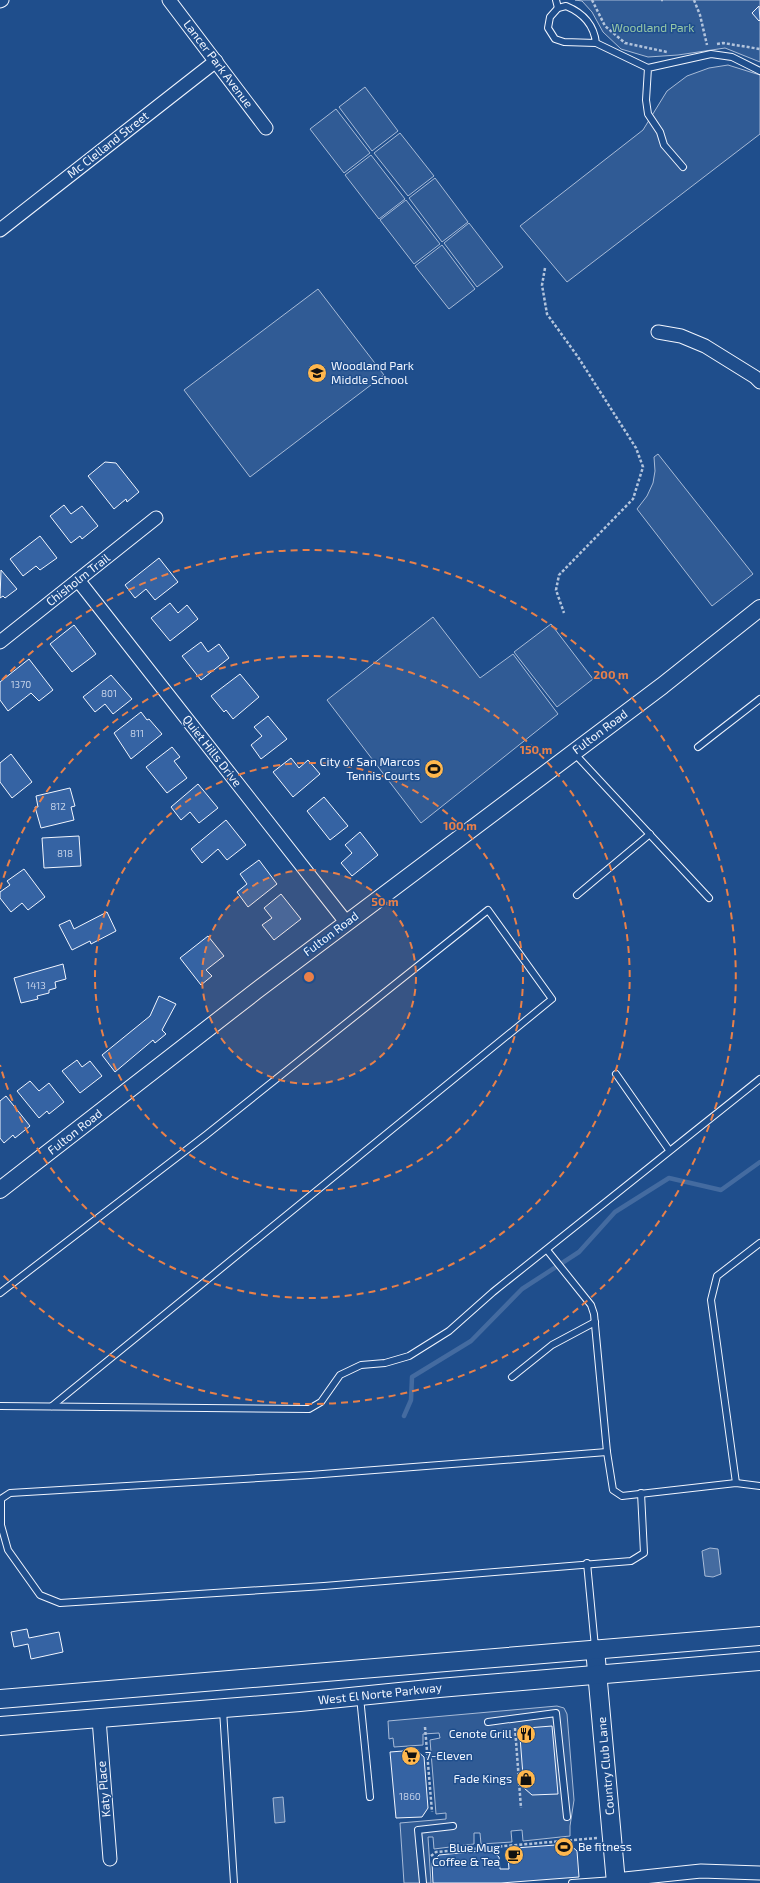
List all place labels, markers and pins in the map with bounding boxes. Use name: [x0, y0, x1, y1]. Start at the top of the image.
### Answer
place label: Woodland Park Middle School: [331, 358, 414, 386]
school or university icon: Woodland Park Middle School: [306, 362, 328, 384]
place label: City of San Marcos Tennis Courts: [320, 754, 420, 782]
sports icon: City of San Marcos Tennis Courts: [423, 758, 445, 780]
centre of rings: [302, 970, 316, 984]
restaurant icon: Cenote Grill: [515, 1723, 537, 1745]
place label: Cenote Grill: [449, 1726, 512, 1740]
supermarket icon: 7-Eleven: [400, 1745, 422, 1767]
place label: 7-Eleven: [425, 1748, 473, 1762]
shop icon: Fade Kings: [515, 1768, 537, 1790]
place label: Fade Kings: [453, 1771, 512, 1785]
sports icon: Be fitness: [553, 1836, 575, 1858]
place label: Be fitness: [578, 1839, 632, 1853]
place label: Blue Mug Coffee & Tea: [432, 1840, 500, 1868]
cafe icon: Blue Mug Coffee & Tea: [503, 1844, 525, 1866]

